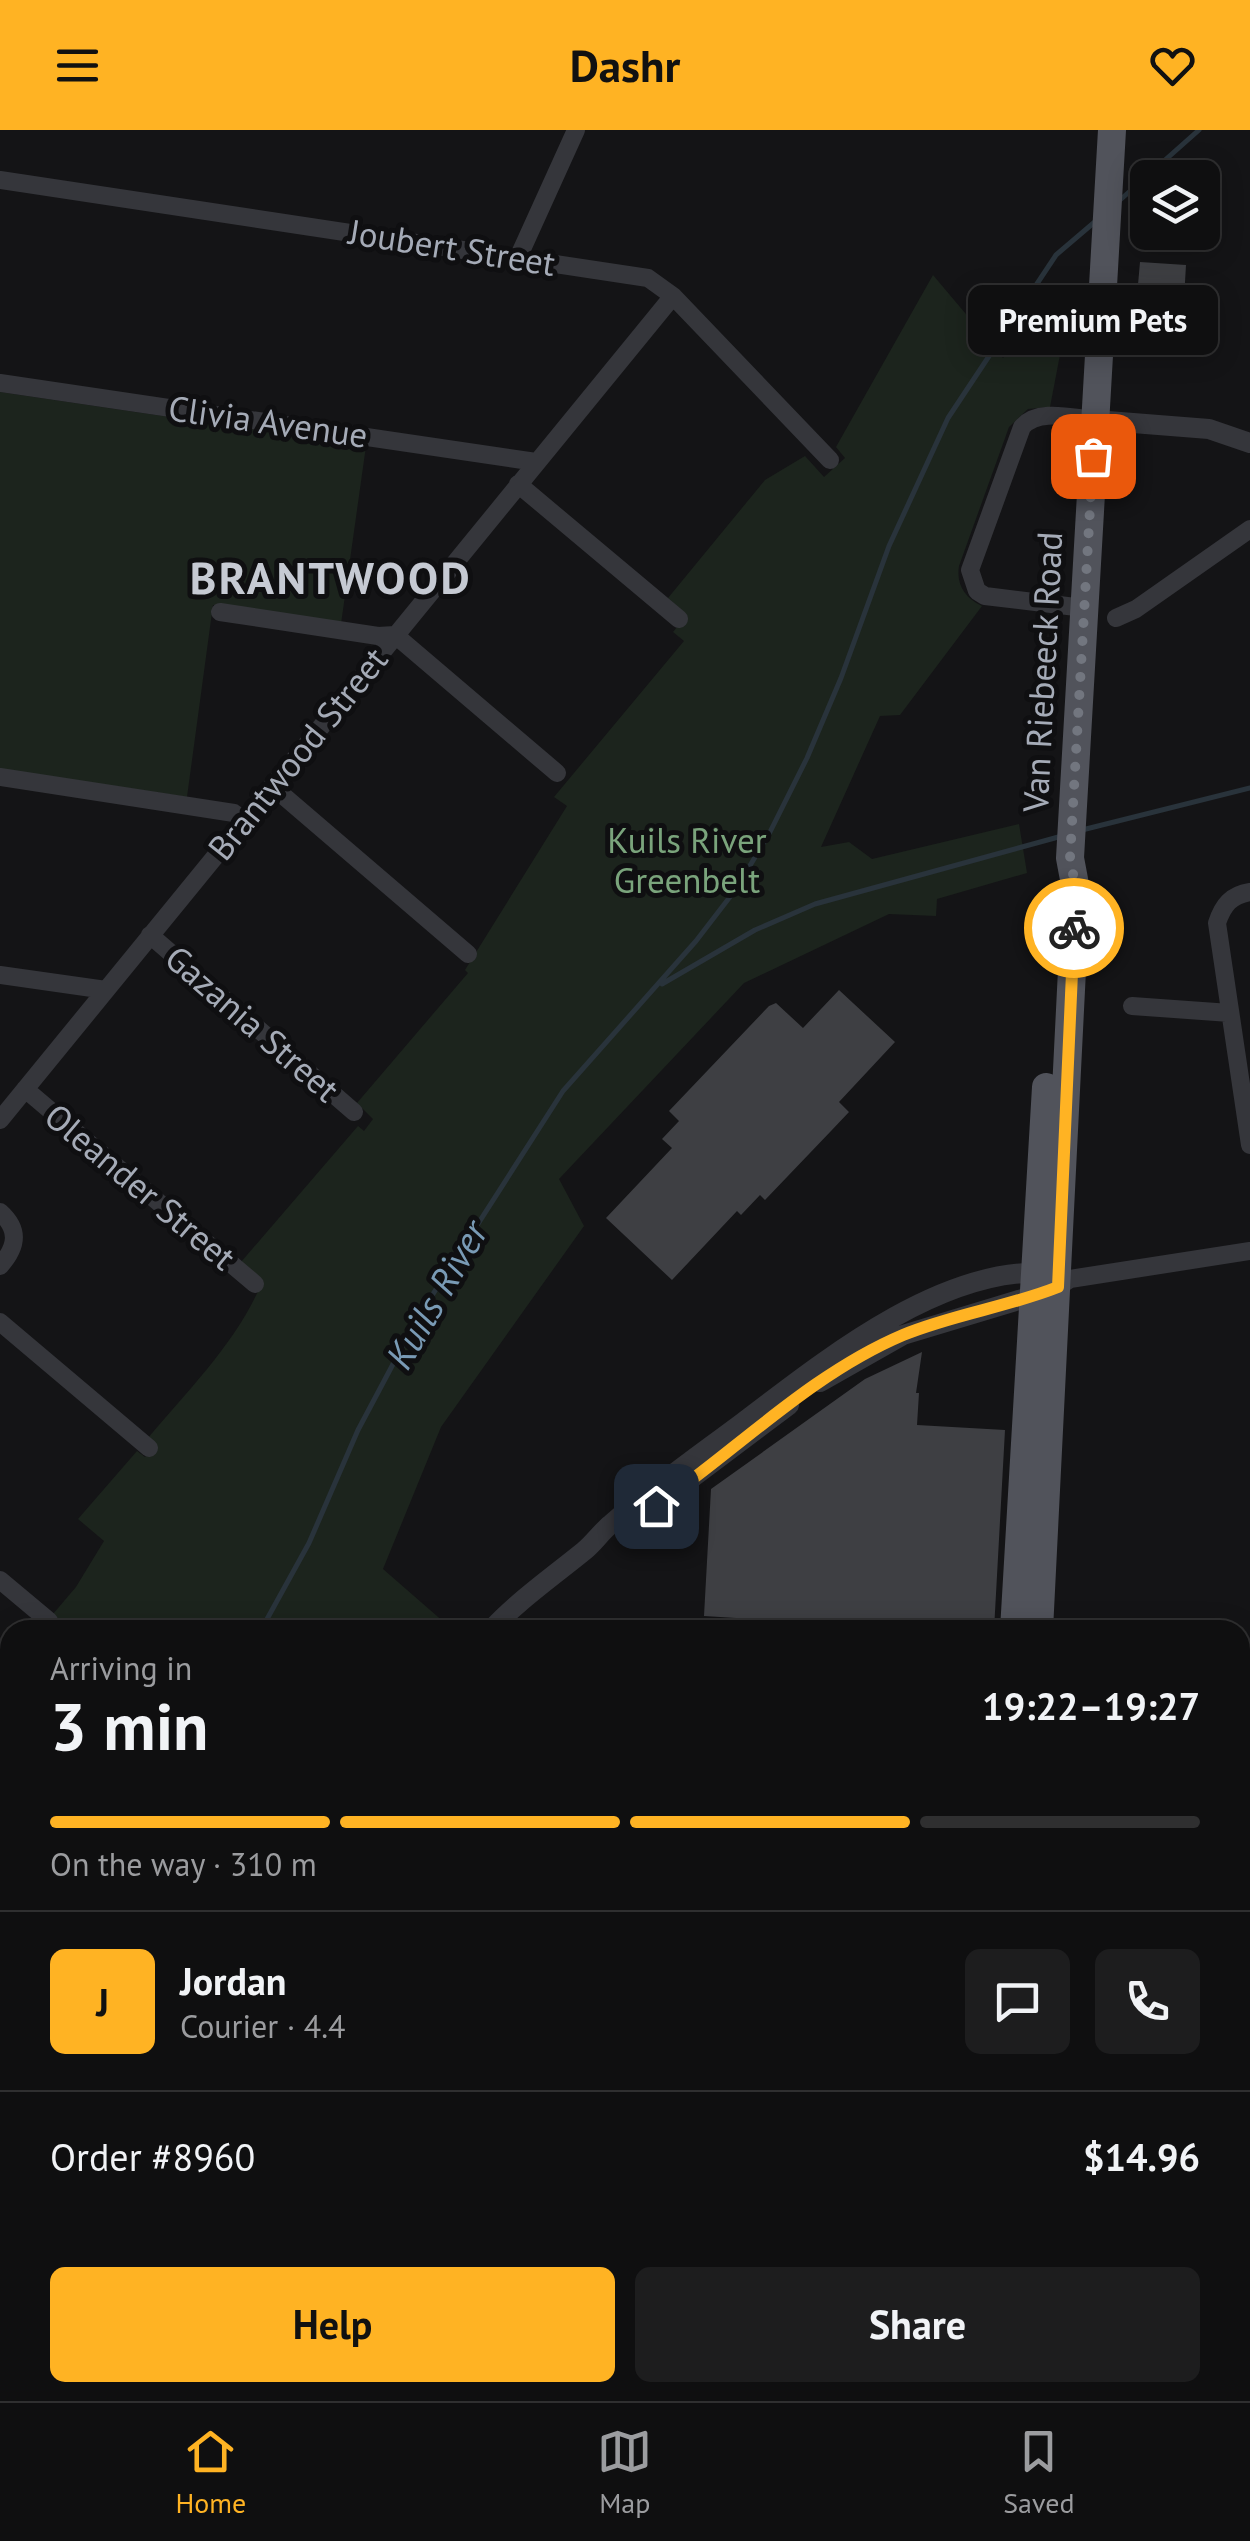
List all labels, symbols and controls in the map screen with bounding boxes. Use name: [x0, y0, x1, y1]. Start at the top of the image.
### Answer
text: Dashr: [570, 36, 680, 94]
icon: menu: [50, 38, 105, 93]
icon: heart: [1145, 38, 1200, 93]
map controls: [1130, 160, 1220, 250]
button: layers: [1130, 160, 1220, 250]
street label: Joubert Street: [344, 208, 559, 286]
callout: Premium Pets: [968, 286, 1218, 356]
text: Premium Pets: [999, 299, 1187, 341]
street label: Clivia Avenue: [166, 384, 371, 458]
pin: [1051, 414, 1136, 499]
icon: bag: [1066, 429, 1121, 484]
street label: Van Riebeeck Road: [1012, 531, 1072, 814]
district label: BRANTWOOD: [190, 548, 472, 606]
street label: Brantwood Street: [197, 637, 397, 869]
park label: Kuils River Greenbelt: [607, 817, 767, 903]
courier: [1024, 878, 1124, 978]
icon: bike: [1047, 901, 1102, 956]
street label: Gazania Street: [156, 935, 350, 1112]
street label: Oleander Street: [36, 1093, 246, 1280]
water label: Kuils River: [374, 1209, 499, 1377]
pin: [614, 1464, 699, 1549]
icon: home: [629, 1479, 684, 1534]
text: Arriving in: [50, 1647, 192, 1689]
text: 19:22–19:27: [982, 1681, 1200, 1730]
text: 3 min: [50, 1684, 209, 1768]
text: On the way · 310 m: [50, 1843, 317, 1885]
button: chat: [965, 1949, 1070, 2054]
button: phone: [1095, 1949, 1200, 2054]
text: Jordan: [180, 1956, 286, 2005]
text: J: [96, 1977, 109, 2026]
text: Courier · 4.4: [180, 2005, 346, 2047]
text: Order #8960: [50, 2132, 255, 2181]
text: $14.96: [1083, 2132, 1200, 2181]
button: Help: [50, 2267, 615, 2382]
button: Share: [635, 2267, 1200, 2382]
tab: Home: [175, 2424, 246, 2521]
tab: Map: [597, 2424, 652, 2521]
tab: Saved: [1003, 2424, 1074, 2521]

